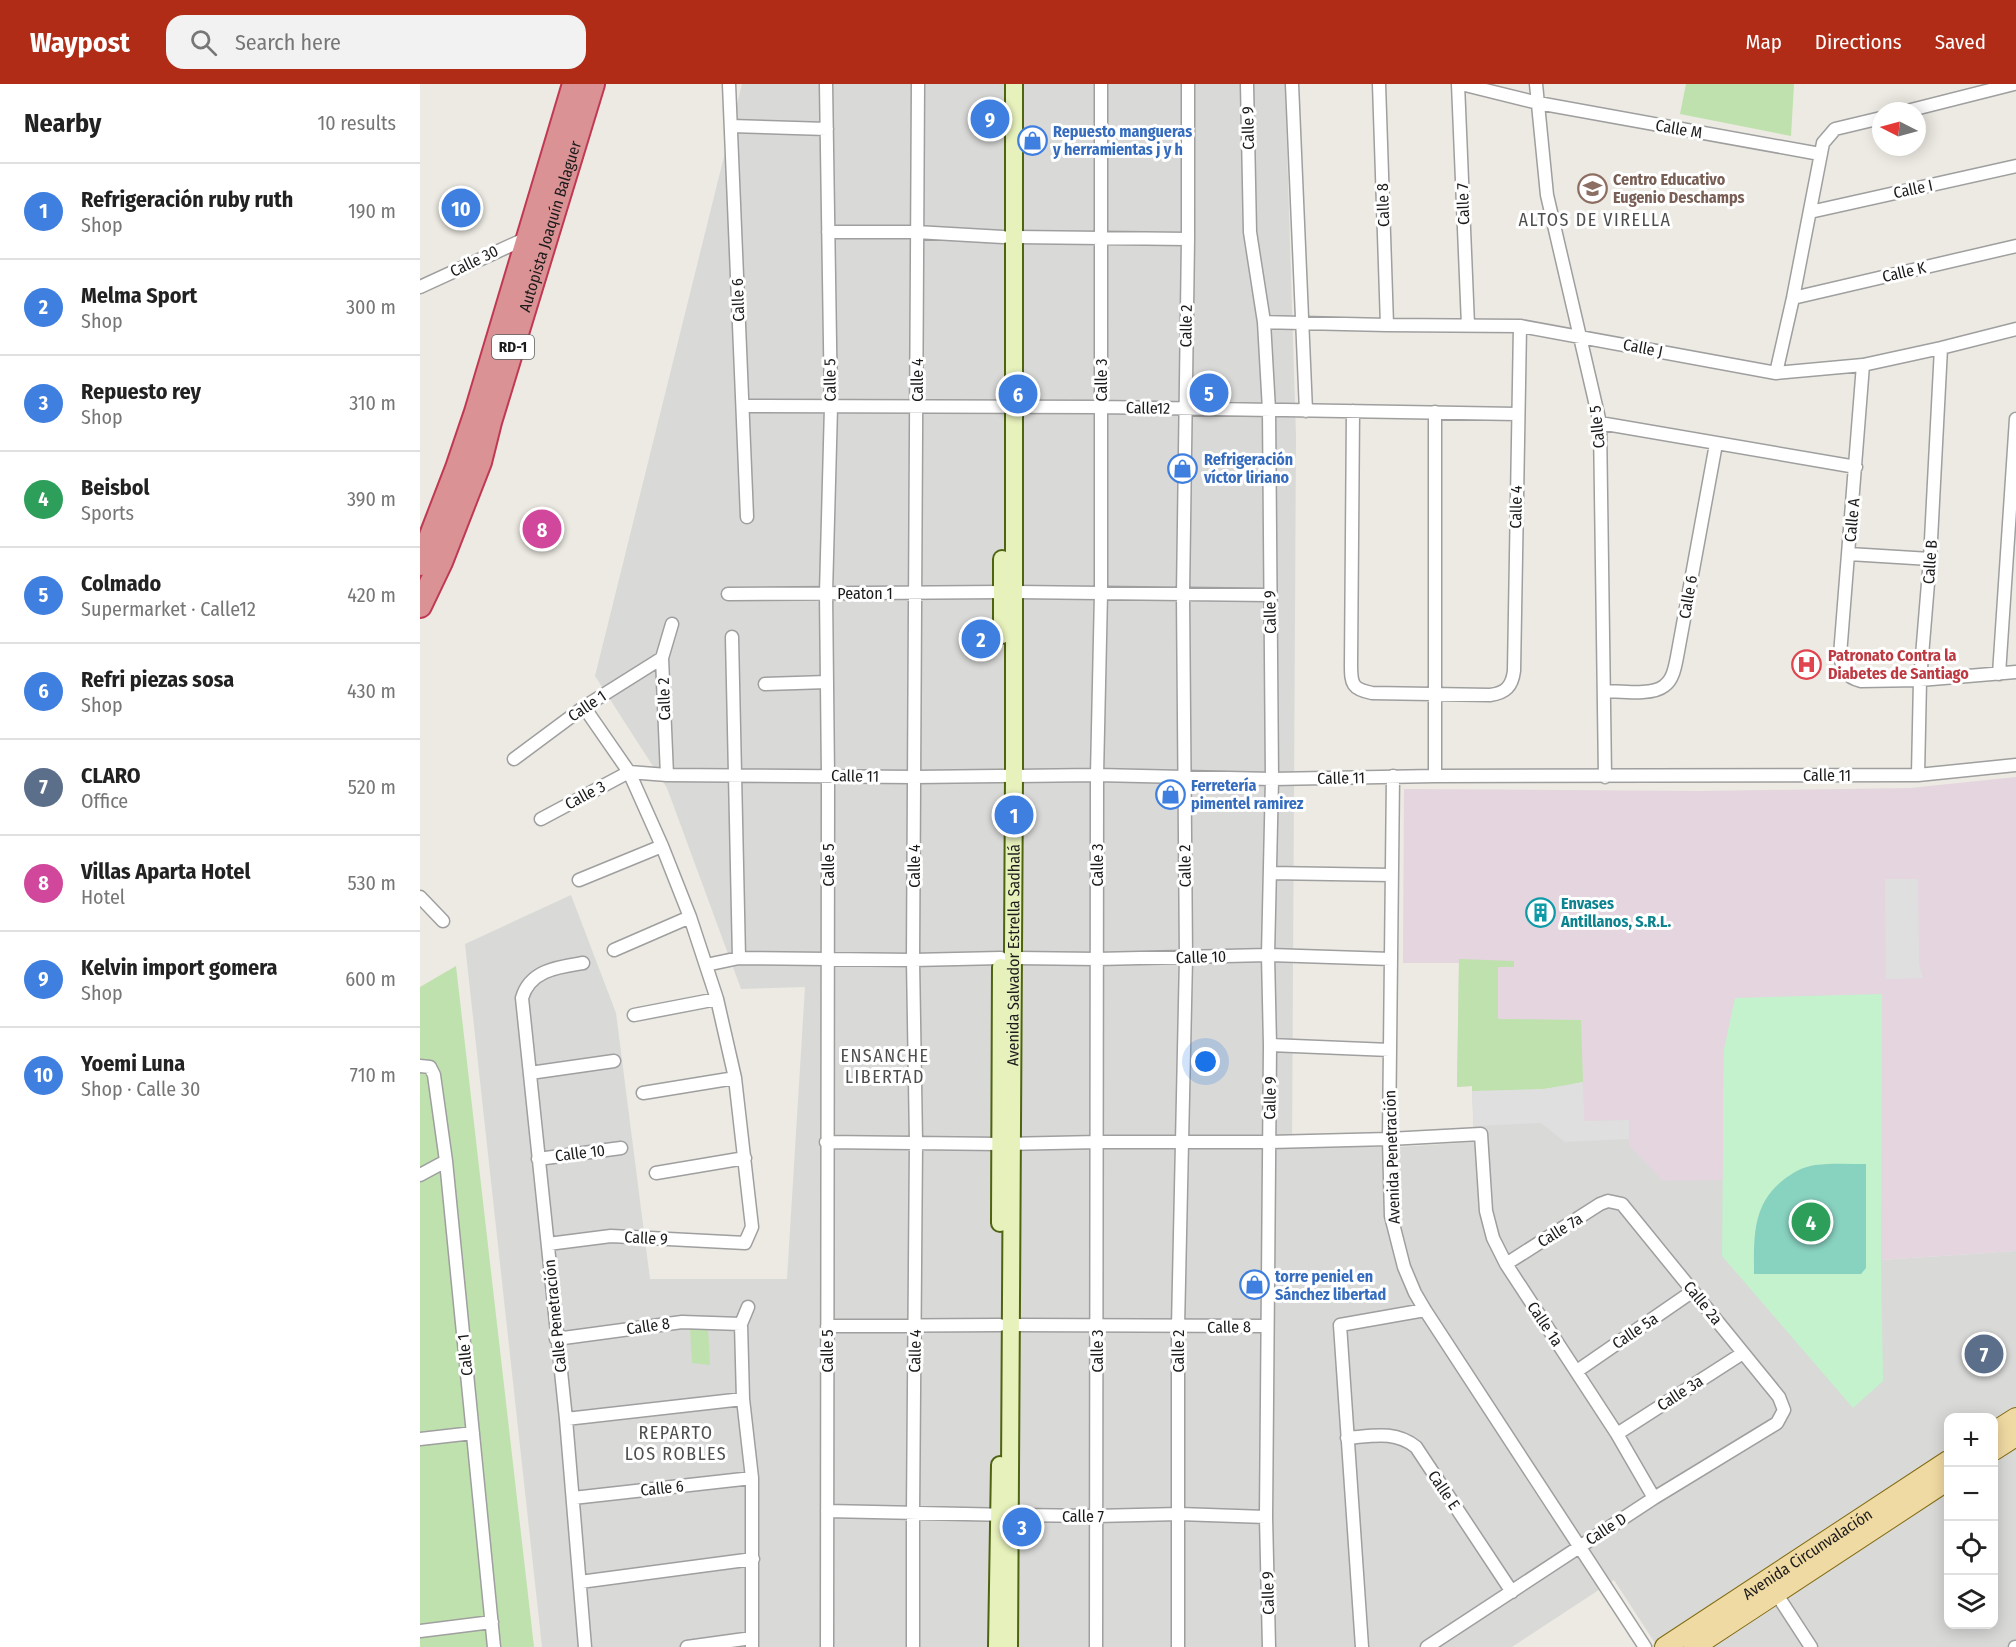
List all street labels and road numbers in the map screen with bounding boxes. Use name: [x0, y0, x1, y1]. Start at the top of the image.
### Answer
street label: Calle 9: [1238, 106, 1258, 150]
street label: Calle M: [1654, 116, 1704, 142]
street label: Autopista Joaquín Balaguer: [515, 138, 585, 314]
street label: Calle I: [1892, 176, 1934, 202]
street label: Calle 7: [1453, 182, 1473, 225]
street label: Calle 8: [1373, 183, 1393, 227]
street label: Calle 30: [447, 241, 501, 281]
street label: Calle K: [1880, 258, 1928, 286]
street label: Calle 6: [728, 278, 748, 322]
street label: Calle 2: [1176, 304, 1196, 348]
road number: RD-1: [492, 335, 534, 359]
street label: Calle J: [1622, 335, 1664, 361]
street label: Calle 5: [820, 358, 840, 402]
street label: Calle 4: [908, 358, 927, 402]
street label: Calle 3: [1092, 359, 1111, 401]
street label: Calle12: [1126, 398, 1170, 418]
street label: Calle 5: [1585, 405, 1609, 449]
street label: Calle 4: [1506, 485, 1526, 529]
street label: Calle A: [1841, 497, 1863, 543]
street label: Calle B: [1919, 539, 1941, 585]
street label: Calle 6: [1675, 574, 1701, 620]
street label: Peaton 1: [837, 584, 893, 603]
street label: Calle 9: [1260, 590, 1280, 634]
street label: Calle 2: [654, 677, 674, 721]
street label: Calle 1: [564, 686, 610, 726]
street label: Calle 11: [831, 766, 879, 786]
street label: Calle 11: [1803, 766, 1851, 785]
street label: Calle 11: [1317, 768, 1365, 788]
street label: Calle 3: [562, 777, 608, 813]
street label: Calle 5: [819, 843, 838, 887]
street label: Calle 4: [905, 844, 924, 888]
street label: Avenida Salvador Estrella Sadhalá: [1003, 844, 1023, 1066]
street label: Calle 3: [1088, 844, 1107, 886]
street label: Calle 2: [1175, 844, 1195, 888]
street label: Calle 10: [1176, 947, 1226, 967]
street label: Calle 9: [1260, 1076, 1280, 1120]
street label: Avenida Penetración: [1380, 1090, 1404, 1224]
street label: Calle 10: [554, 1141, 606, 1165]
street label: Calle 7a: [1534, 1209, 1586, 1251]
street label: Calle 9: [624, 1227, 668, 1249]
street label: Calle Penetración: [540, 1258, 570, 1374]
street label: Calle 2a: [1680, 1277, 1726, 1329]
street label: Calle 1a: [1523, 1298, 1567, 1350]
street label: Calle 5a: [1609, 1309, 1662, 1353]
street label: Calle 8: [625, 1314, 671, 1338]
street label: Calle 8: [1207, 1317, 1251, 1337]
street label: Calle 5: [818, 1329, 837, 1373]
street label: Calle 4: [905, 1329, 925, 1373]
street label: Calle 3: [1088, 1330, 1107, 1372]
street label: Calle 2: [1169, 1330, 1188, 1372]
street label: Calle 1: [453, 1333, 477, 1377]
street label: Calle 3a: [1654, 1371, 1707, 1415]
street label: Calle E: [1424, 1467, 1464, 1513]
street label: Calle 6: [639, 1476, 685, 1500]
street label: Avenida Circunvalación: [1739, 1504, 1875, 1603]
street label: Calle 7: [1062, 1507, 1105, 1526]
street label: Calle D: [1582, 1509, 1630, 1549]
street label: Calle 9: [1258, 1571, 1278, 1615]

